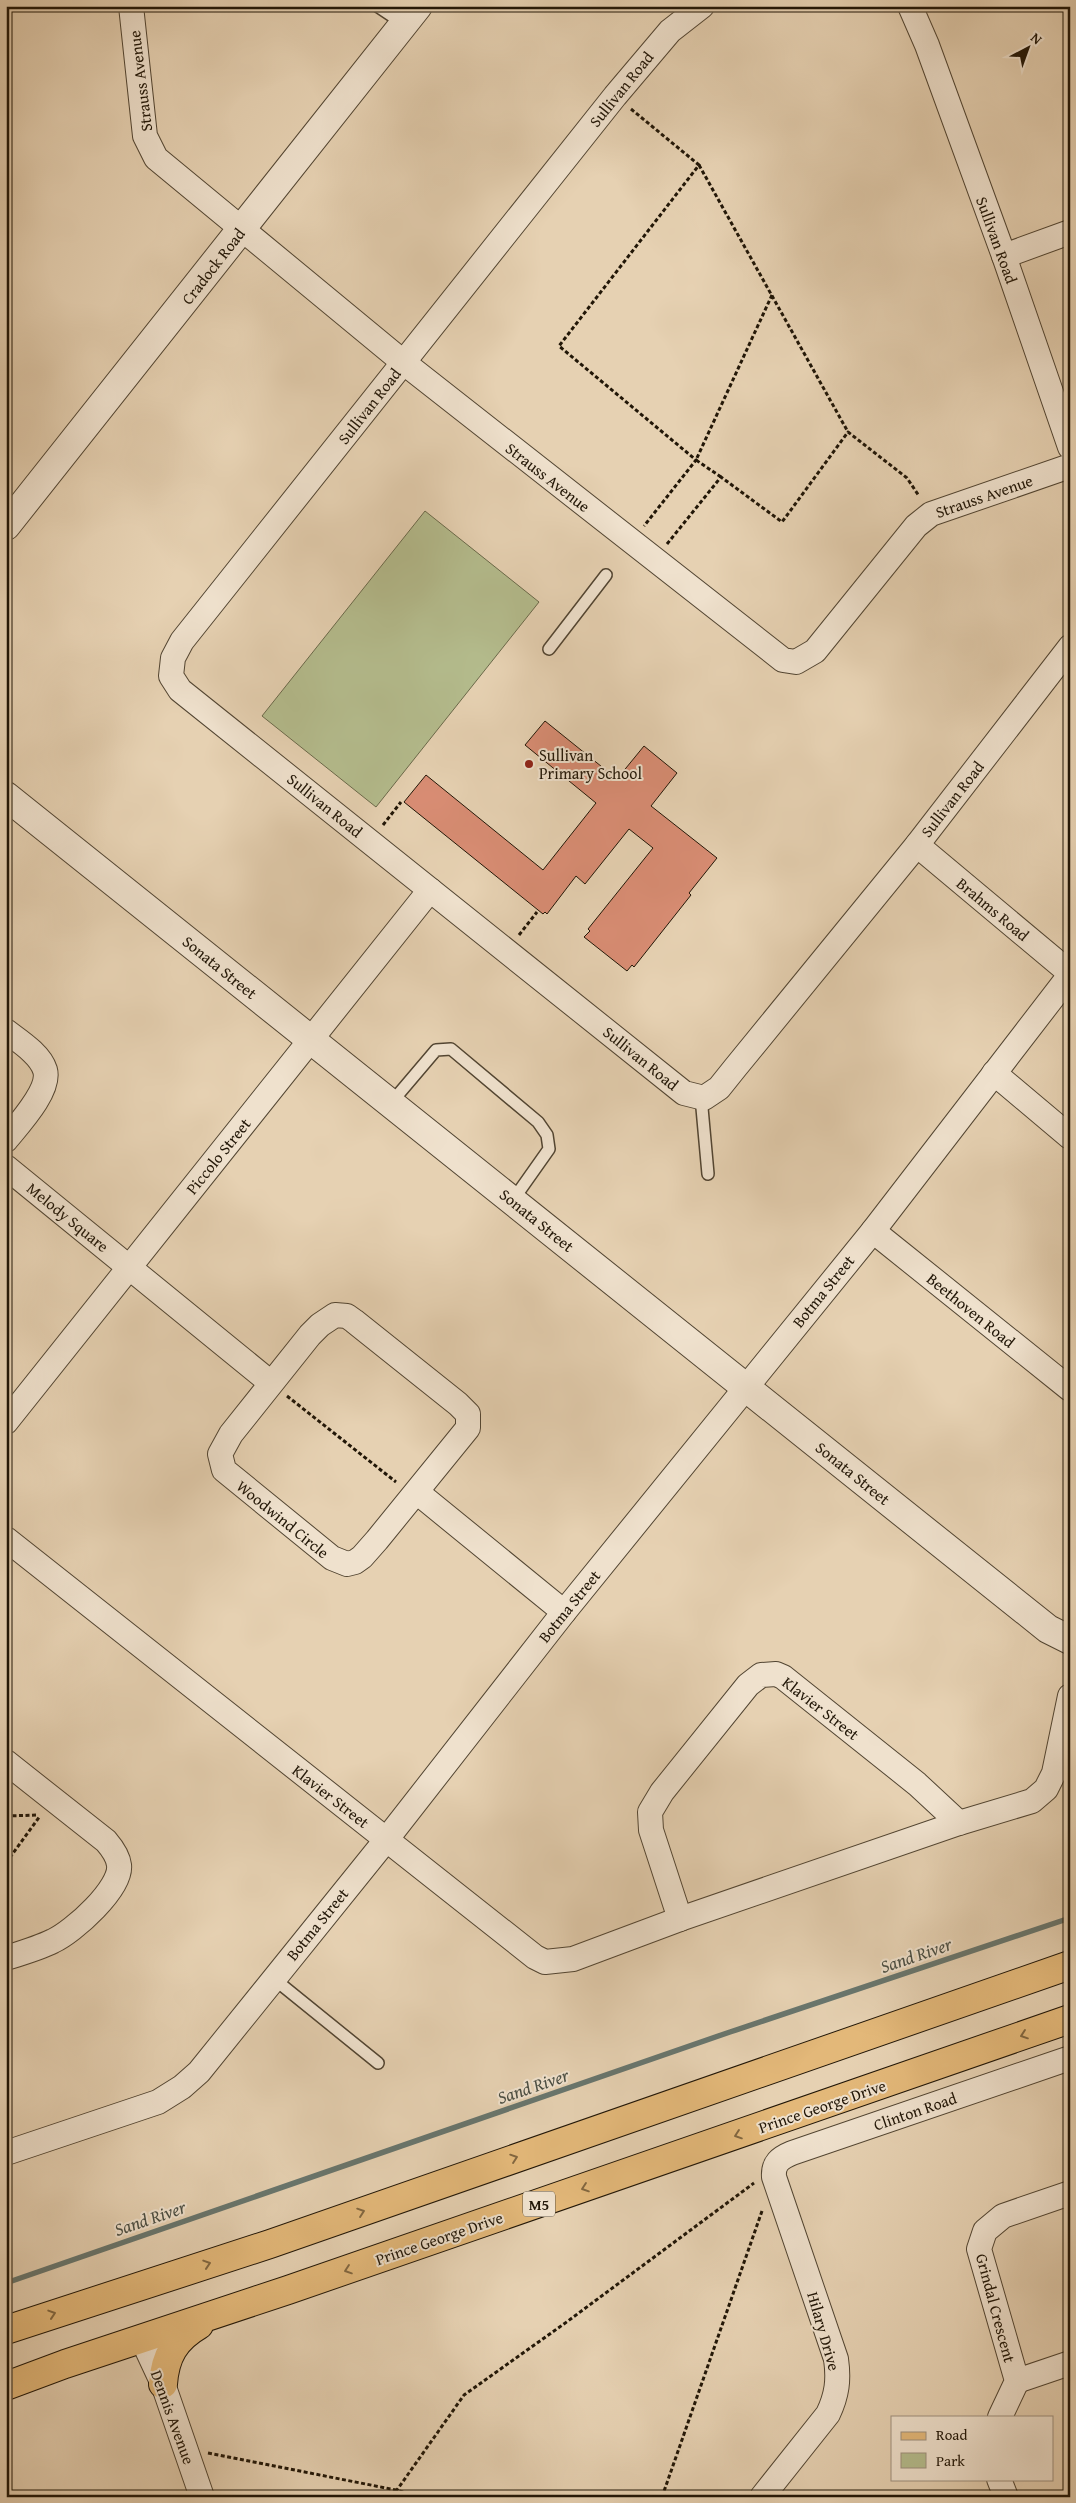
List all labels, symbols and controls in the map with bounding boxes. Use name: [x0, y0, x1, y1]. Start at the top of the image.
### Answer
north arrow: [1004, 22, 1054, 72]
text: N: [1026, 28, 1047, 49]
street label: Strauss Avenue: [122, 29, 158, 133]
street label: Sullivan Road: [583, 46, 659, 132]
street label: Sullivan Road: [970, 193, 1024, 287]
street label: Cradock Road: [175, 222, 251, 309]
street label: Sullivan Road: [331, 362, 407, 449]
street label: Strauss Avenue: [501, 436, 595, 518]
street label: Strauss Avenue: [932, 468, 1036, 524]
place label: Sullivan Primary School: [539, 743, 642, 785]
street label: Sullivan Road: [914, 755, 990, 842]
marker: Sullivan Primary School: [523, 758, 535, 770]
street label: Sullivan Road: [282, 767, 368, 843]
street label: Brahms Road: [951, 871, 1035, 947]
street label: Sonata Street: [178, 929, 263, 1005]
street label: Sullivan Road: [598, 1020, 684, 1096]
street label: Piccolo Street: [180, 1112, 257, 1199]
street label: Melody Square: [22, 1176, 114, 1258]
street label: Sonata Street: [495, 1182, 580, 1258]
street label: Botma Street: [786, 1249, 860, 1333]
street label: Beethoven Road: [922, 1267, 1021, 1353]
street label: Sonata Street: [811, 1435, 896, 1511]
street label: Woodwind Circle: [231, 1474, 335, 1564]
street label: Botma Street: [532, 1564, 606, 1648]
street label: Klavier Street: [777, 1670, 865, 1746]
street label: Klavier Street: [287, 1758, 375, 1834]
street label: Botma Street: [280, 1882, 354, 1966]
water label: Sand River: [877, 1930, 957, 1980]
one-way arrow: [1020, 2029, 1029, 2039]
water label: Sand River: [494, 2061, 574, 2111]
street label: Prince George Drive: [755, 2073, 889, 2139]
street label: Clinton Road: [870, 2085, 960, 2136]
one-way arrow: [735, 2129, 743, 2139]
one-way arrow: [510, 2154, 518, 2164]
one-way arrow: [581, 2182, 589, 2192]
road number: M5: [523, 2192, 555, 2216]
water label: Sand River: [111, 2193, 191, 2243]
street label: Prince George Drive: [372, 2205, 506, 2271]
one-way arrow: [356, 2208, 365, 2218]
street label: Grindal Crescent: [970, 2251, 1022, 2365]
one-way arrow: [202, 2260, 211, 2270]
one-way arrow: [345, 2264, 353, 2274]
street label: Hilary Drive: [801, 2289, 847, 2373]
one-way arrow: [48, 2310, 56, 2320]
street label: Dennis Avenue: [145, 2367, 201, 2467]
legend: [891, 2416, 1054, 2480]
text: Road: [936, 2424, 967, 2445]
text: Park: [936, 2450, 965, 2471]

